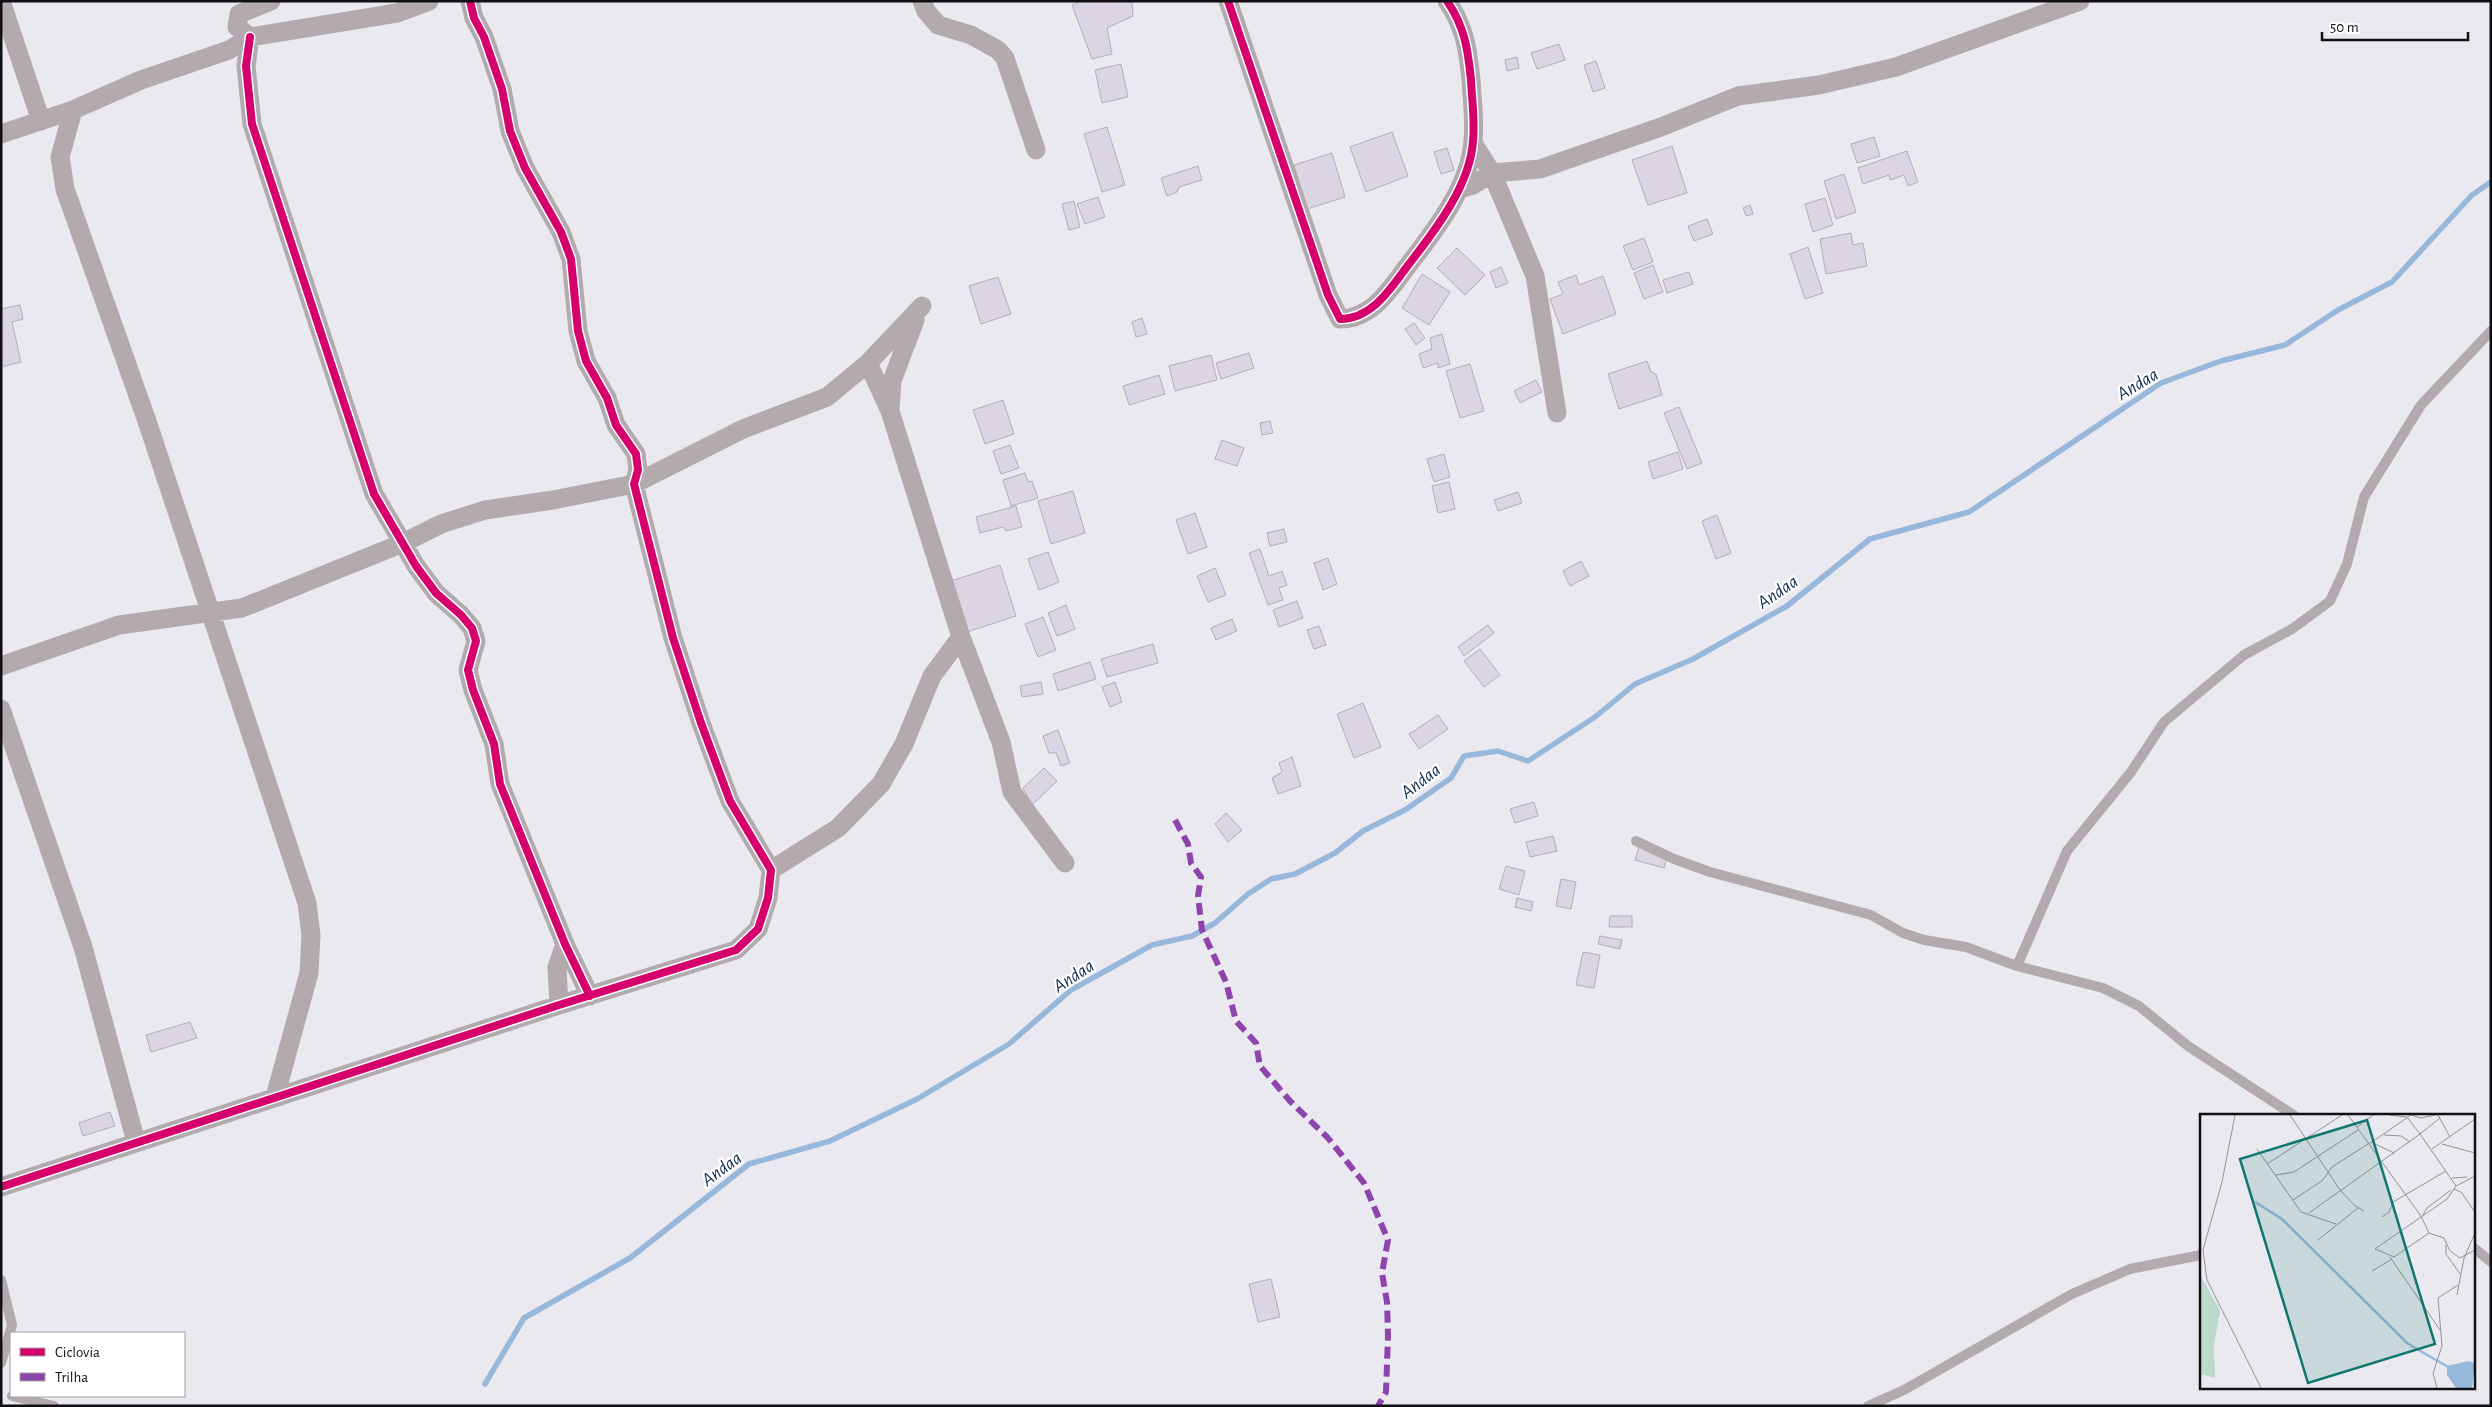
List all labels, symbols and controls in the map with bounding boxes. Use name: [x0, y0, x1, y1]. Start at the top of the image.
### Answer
scale bar: [2322, 10, 2468, 42]
text: 50 m: [2330, 20, 2359, 35]
water label: Andaa: [2113, 365, 2162, 404]
water label: Andaa: [1753, 572, 1802, 613]
water label: Andaa: [1397, 760, 1444, 803]
water label: Andaa: [1049, 956, 1098, 997]
inset map: [2200, 1114, 2474, 1390]
water label: Andaa: [698, 1148, 745, 1191]
legend: [10, 1332, 185, 1397]
text: Ciclovia: [55, 1345, 100, 1360]
text: Trilha: [55, 1370, 88, 1385]

